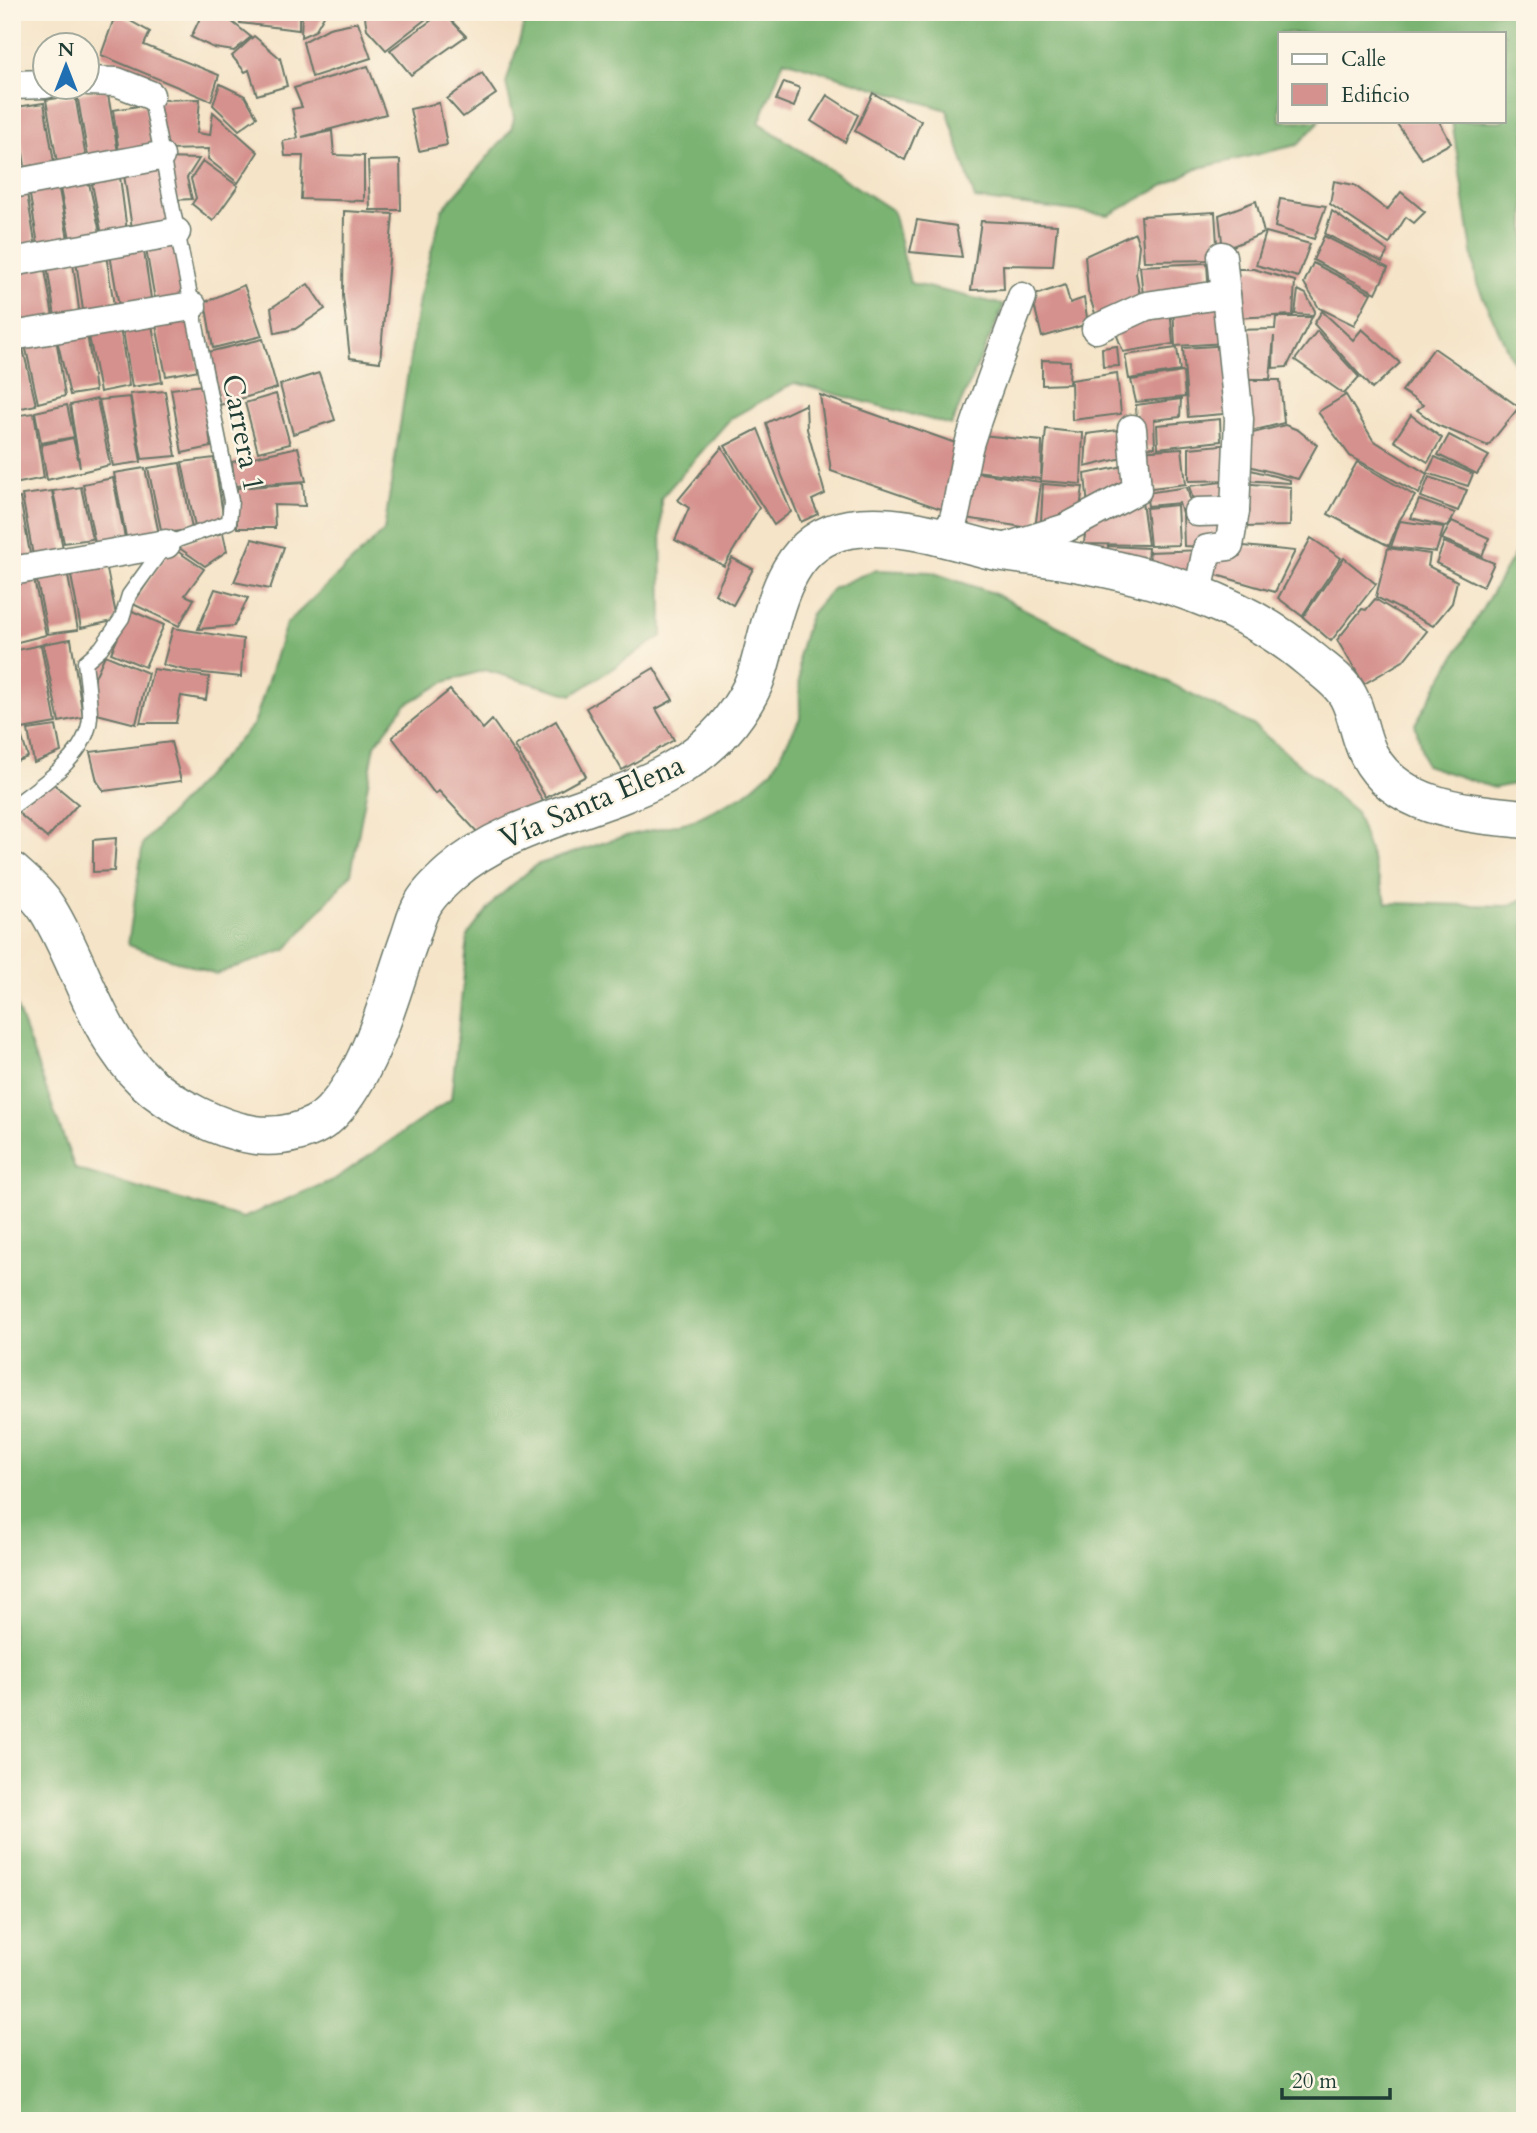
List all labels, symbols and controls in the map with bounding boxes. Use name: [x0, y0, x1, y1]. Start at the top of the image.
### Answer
north arrow: [32, 32, 102, 102]
legend: [1278, 32, 1506, 122]
text: N: [58, 37, 75, 63]
text: Calle: [1341, 45, 1386, 74]
text: Edificio: [1341, 81, 1410, 110]
street label: Carrera 1: [212, 371, 274, 495]
street label: Vía Santa Elena: [493, 745, 691, 859]
scale bar: [1282, 2056, 1390, 2100]
text: 20 m: [1292, 2067, 1337, 2096]

